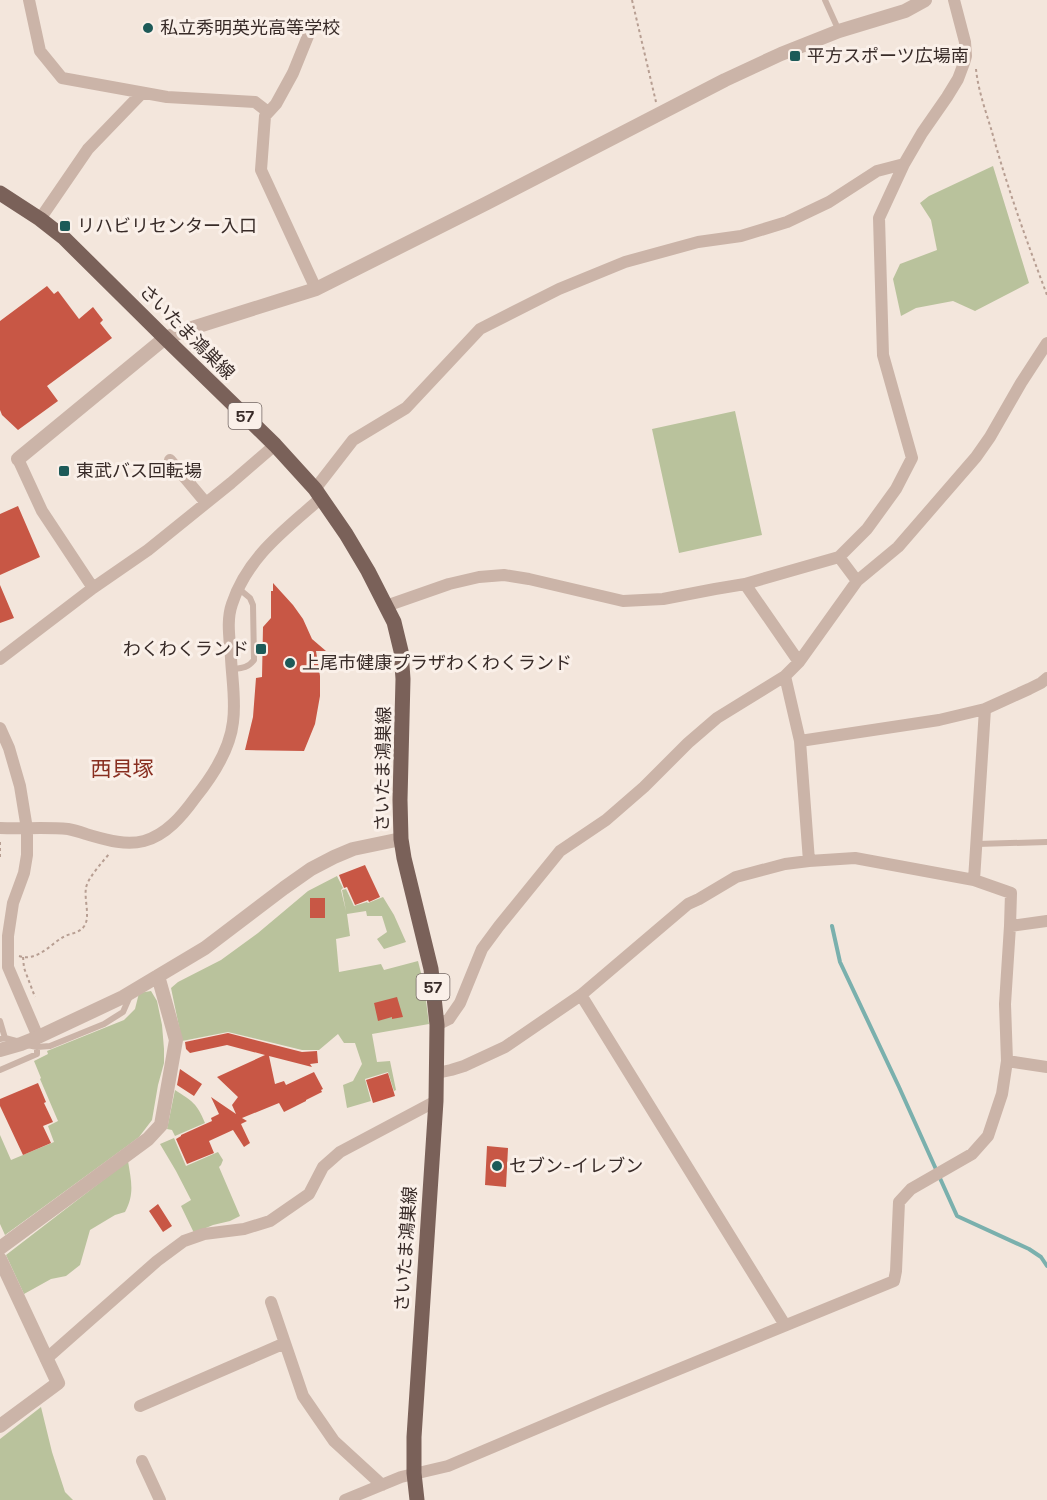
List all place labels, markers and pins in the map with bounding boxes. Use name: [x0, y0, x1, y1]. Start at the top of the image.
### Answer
place label: 私立秀明英光高等学校: [160, 16, 340, 39]
marker: 私立秀明英光高等学校: [141, 21, 155, 35]
place label: 平方スポーツ広場南: [807, 44, 969, 67]
marker: 平方スポーツ広場南: [788, 49, 802, 63]
place label: リハビリセンター入口: [77, 214, 257, 237]
marker: リハビリセンター入口: [58, 219, 72, 233]
place label: 東武バス回転場: [76, 459, 202, 482]
marker: 東武バス回転場: [57, 464, 71, 478]
place label: わくわくランド: [123, 637, 249, 660]
marker: わくわくランド: [254, 642, 268, 656]
place label: 上尾市健康プラザわくわくランド: [302, 651, 572, 674]
marker: 上尾市健康プラザわくわくランド: [283, 656, 297, 670]
place label: セブン-イレブン: [509, 1154, 643, 1177]
marker: セブン-イレブン: [490, 1159, 504, 1173]

